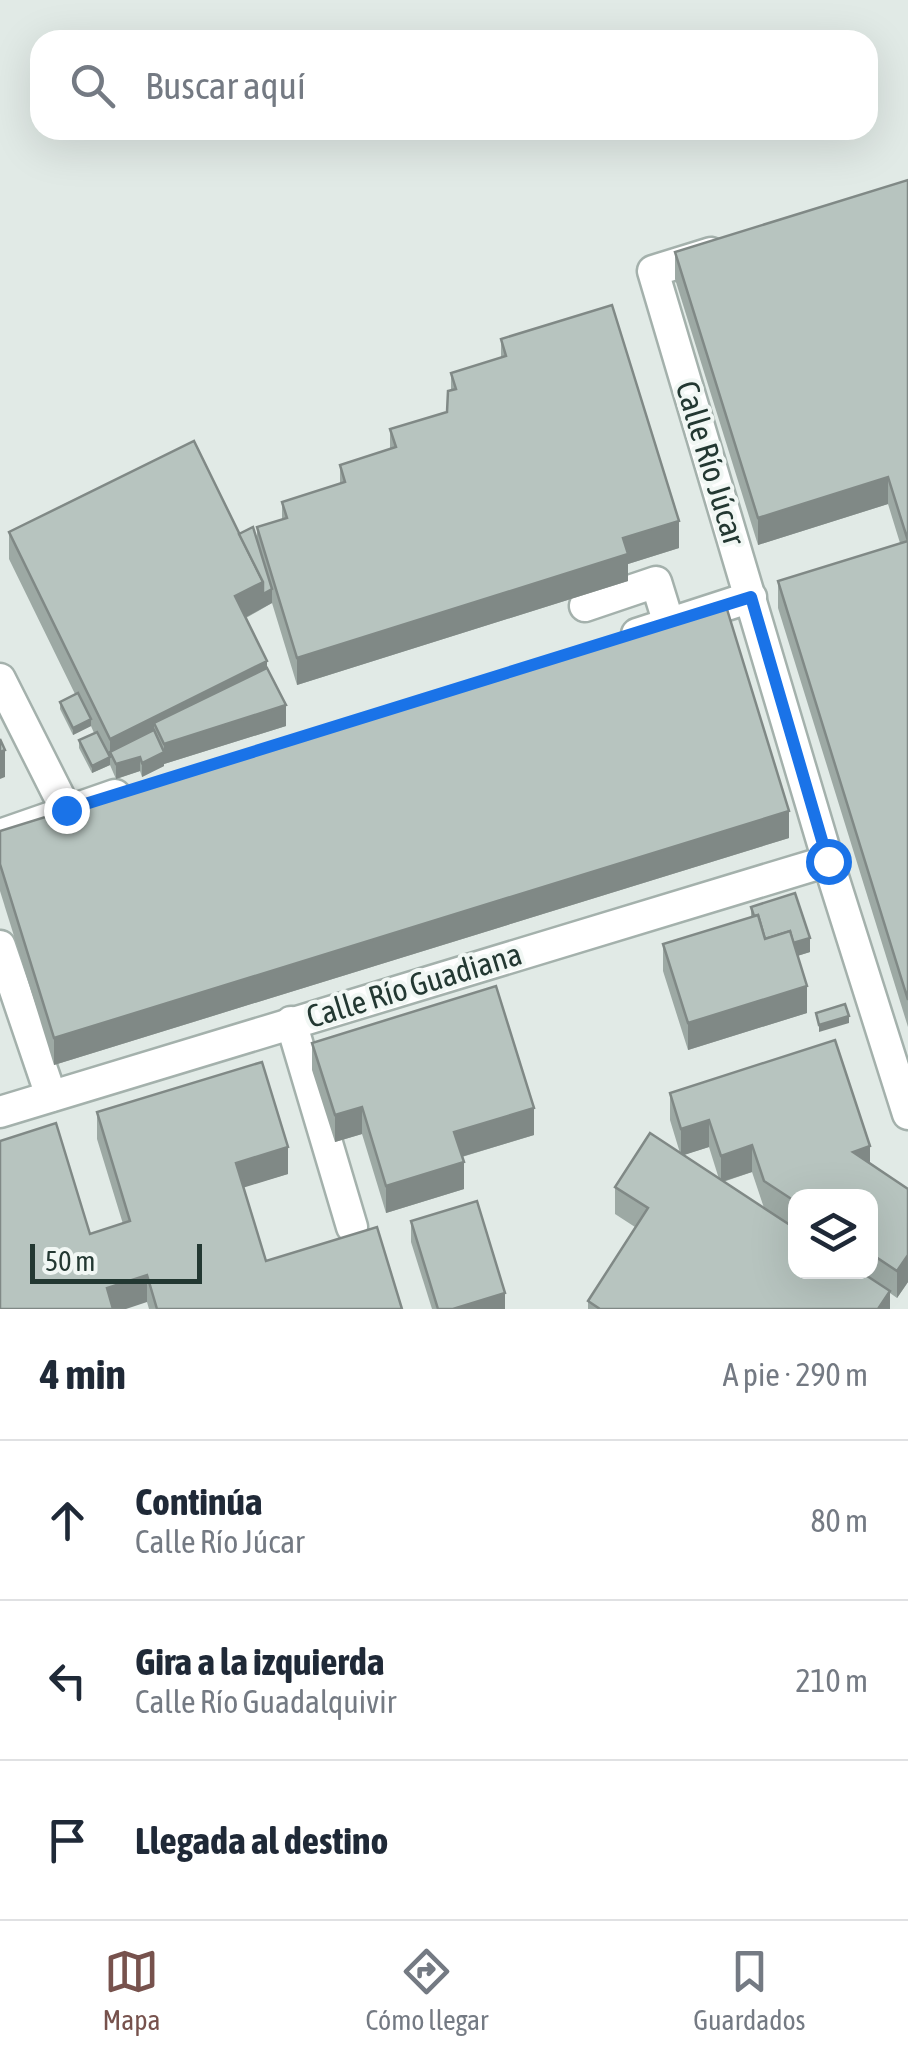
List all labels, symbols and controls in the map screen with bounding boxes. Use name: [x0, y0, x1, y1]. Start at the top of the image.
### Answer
search box: [30, 30, 878, 140]
icon: search: [65, 58, 120, 113]
text: Buscar aquí: [145, 64, 306, 107]
street label: Calle Río Júcar: [669, 377, 754, 550]
route end: [44, 788, 90, 834]
route start: [806, 839, 852, 885]
street label: Calle Río Guadiana: [302, 935, 526, 1035]
map controls: [788, 1189, 878, 1279]
button: layers: [788, 1189, 878, 1279]
scale bar: [30, 1239, 202, 1284]
text: 50 m: [45, 1245, 95, 1277]
text: 4 min: [40, 1350, 126, 1398]
text: A pie · 290 m: [723, 1356, 868, 1393]
text: Continúa: [135, 1480, 263, 1523]
icon: ahead: [40, 1493, 95, 1548]
text: 80 m: [810, 1502, 868, 1539]
text: Calle Río Júcar: [135, 1523, 304, 1560]
text: Gira a la izquierda: [135, 1640, 384, 1683]
icon: left: [40, 1653, 95, 1708]
text: 210 m: [795, 1662, 868, 1699]
text: Calle Río Guadalquivir: [135, 1683, 396, 1720]
icon: arrive: [40, 1813, 95, 1868]
text: Llegada al destino: [135, 1819, 388, 1862]
tab: Mapa: [102, 1944, 161, 2036]
tab: Cómo llegar: [365, 1944, 488, 2036]
tab: Guardados: [693, 1944, 806, 2036]

